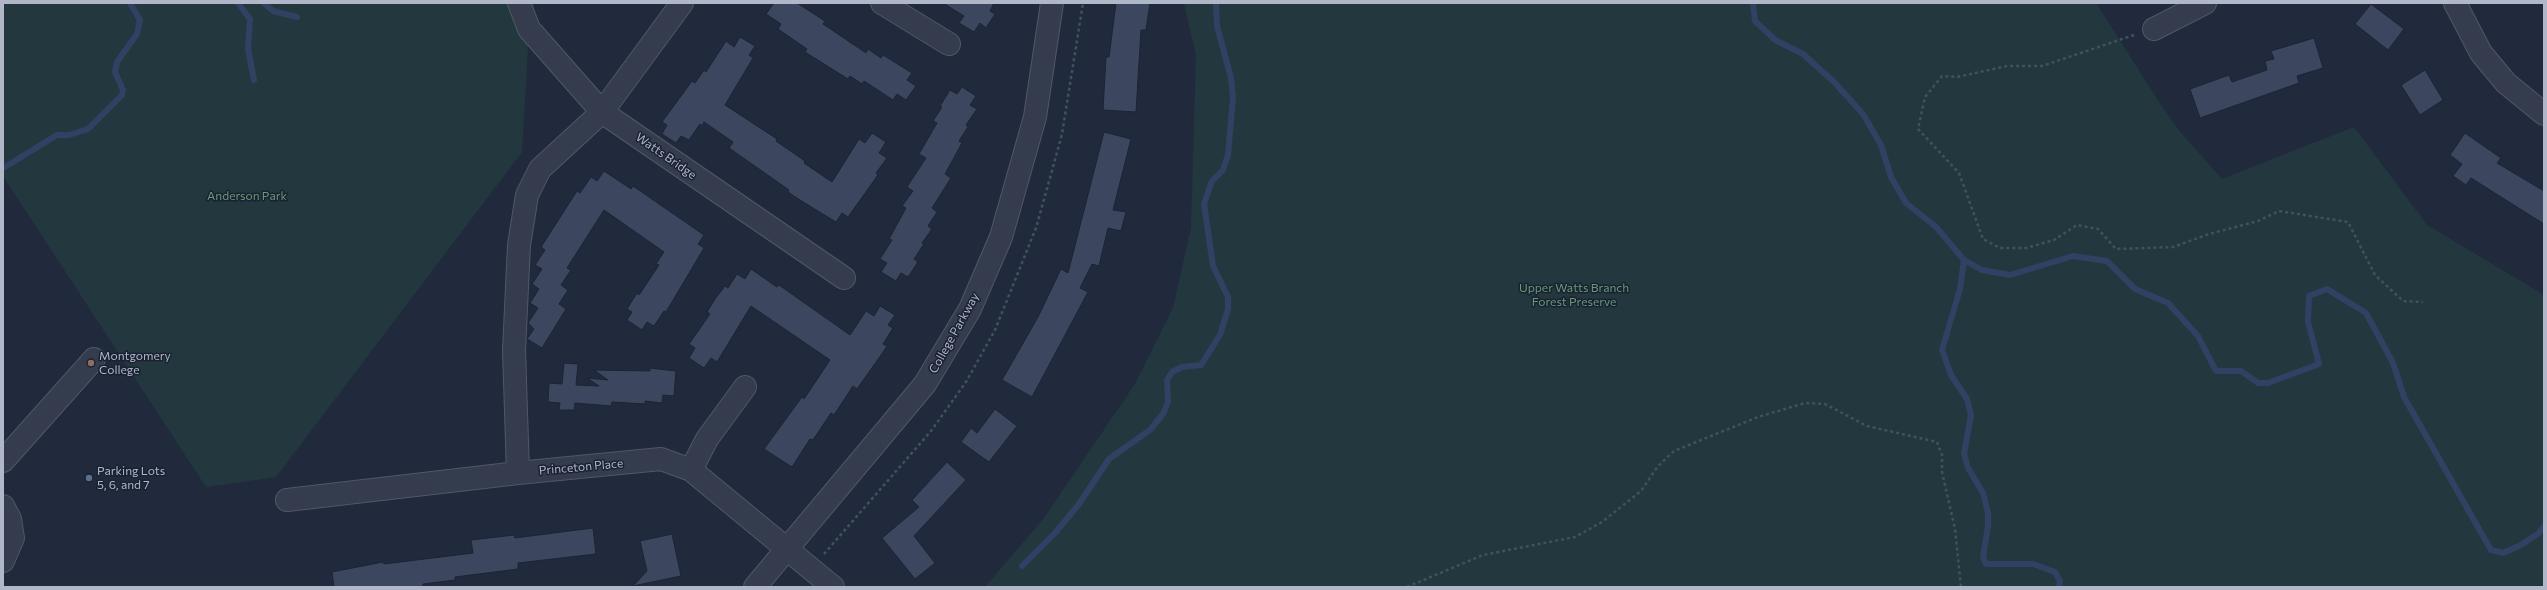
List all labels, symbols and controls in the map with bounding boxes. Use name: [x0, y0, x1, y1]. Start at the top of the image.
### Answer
street label: Watts Bridge: [633, 130, 699, 182]
park label: Anderson Park: [207, 189, 287, 203]
park label: Upper Watts Branch Forest Preserve: [1519, 281, 1629, 309]
street label: College Parkway: [926, 290, 982, 376]
place label: Montgomery College: [99, 349, 171, 377]
marker: Montgomery College: [86, 358, 96, 368]
street label: Princeton Place: [538, 456, 624, 478]
place label: Parking Lots 5, 6, and 7: [97, 464, 165, 492]
marker: Parking Lots 5, 6, and 7: [84, 473, 94, 483]

